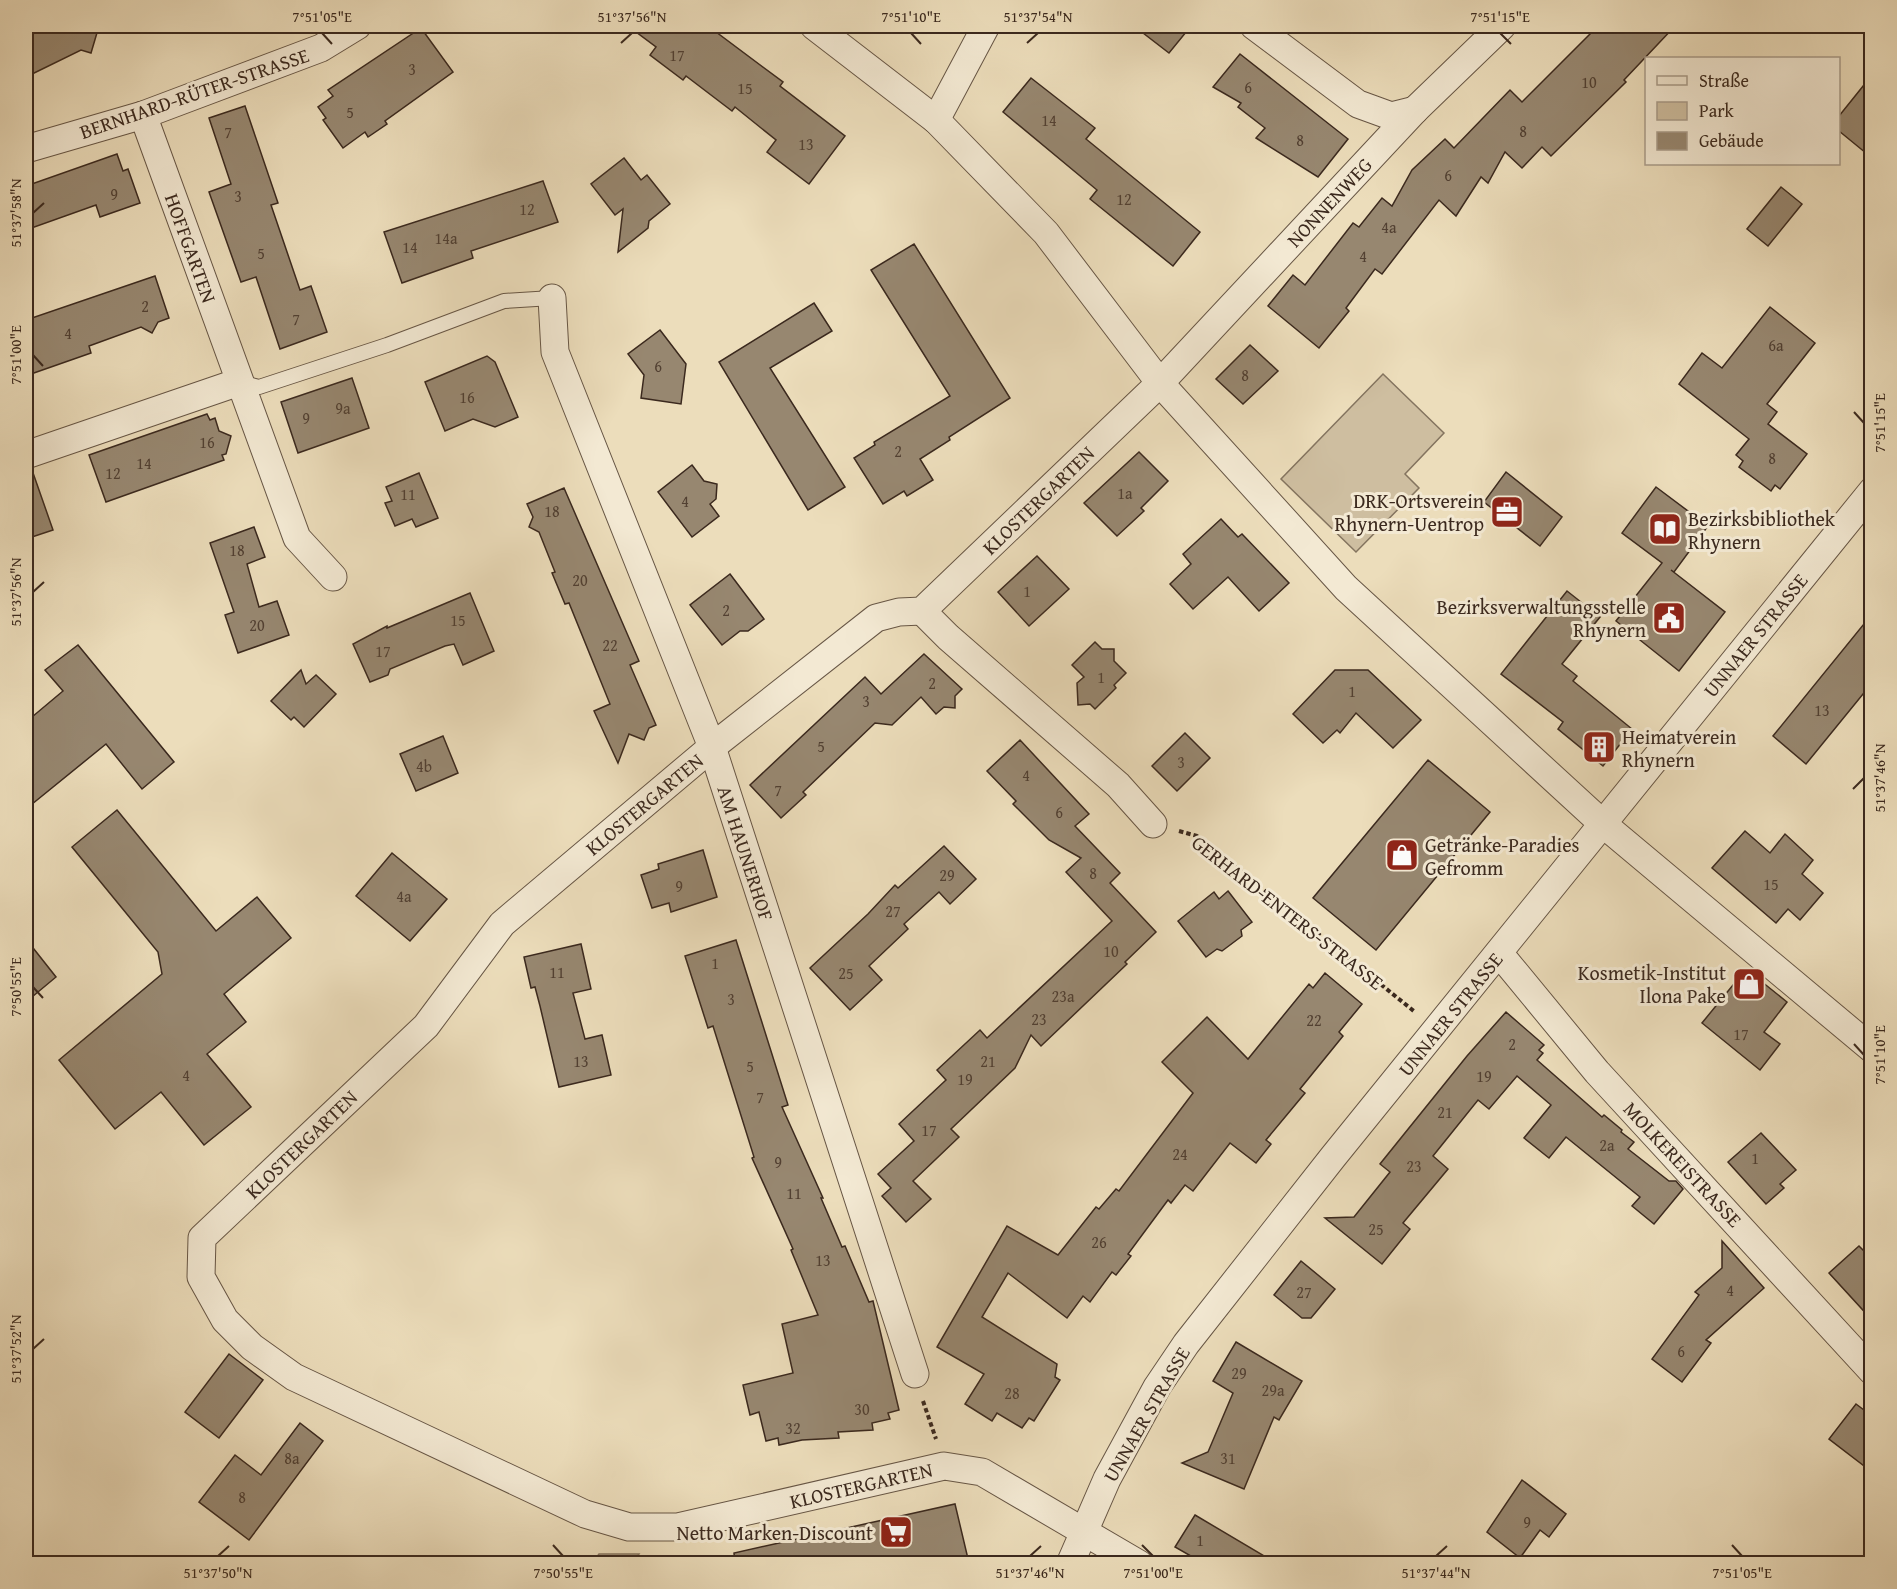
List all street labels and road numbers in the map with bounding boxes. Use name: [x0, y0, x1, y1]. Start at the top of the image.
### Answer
street label: BERNHARD-RÜTER-STRASSE: [76, 40, 312, 146]
street label: NONNENWEG: [1280, 150, 1378, 253]
street label: HOFFGARTEN: [158, 189, 224, 307]
street label: KLOSTERGARTEN: [975, 439, 1101, 561]
street label: UNNAER STRASSE: [1696, 567, 1814, 703]
street label: KLOSTERGARTEN: [579, 746, 709, 862]
street label: AM HAUNERHOF: [710, 782, 782, 924]
street label: GERHARD-ENTERS-STRASSE: [1186, 828, 1390, 996]
street label: UNNAER STRASSE: [1391, 946, 1509, 1082]
street label: KLOSTERGARTEN: [238, 1083, 364, 1205]
street label: MOLKEREISTRASSE: [1617, 1095, 1749, 1233]
street label: UNNAER STRASSE: [1096, 1341, 1196, 1487]
street label: KLOSTERGARTEN: [787, 1454, 935, 1516]

